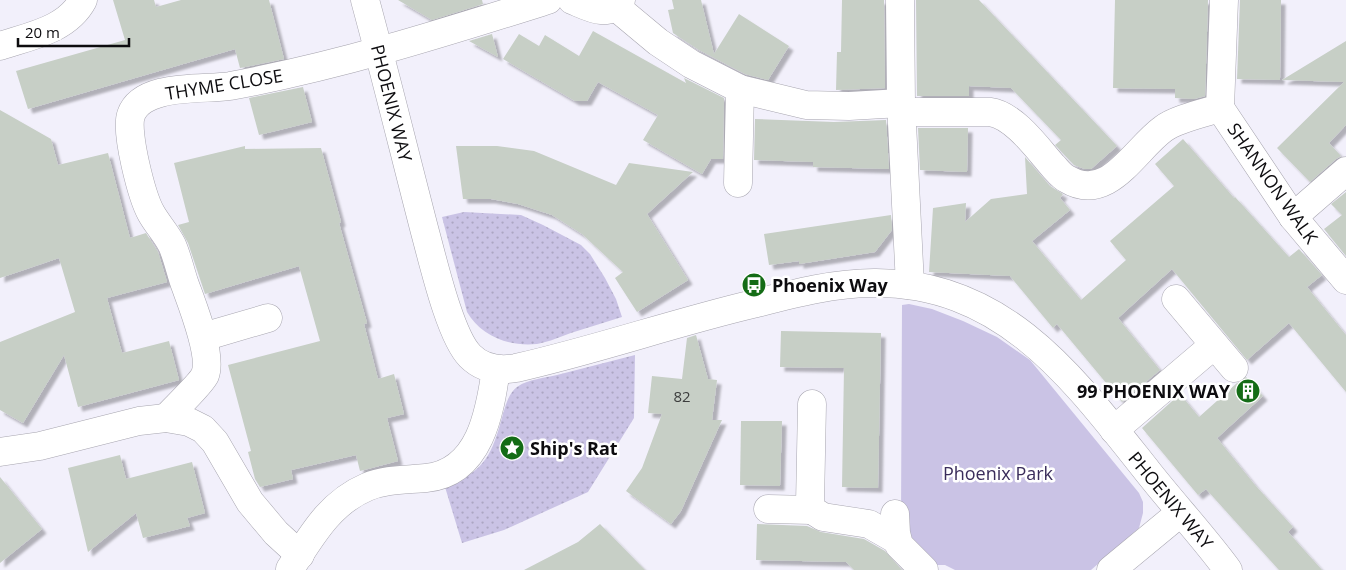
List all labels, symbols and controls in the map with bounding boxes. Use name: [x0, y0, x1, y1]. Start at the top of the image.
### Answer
scale bar: [18, 15, 129, 47]
text: 20 m: [25, 22, 60, 42]
street label: PHOENIX WAY: [366, 42, 418, 165]
street label: THYME CLOSE: [163, 63, 285, 105]
street label: SHANNON WALK: [1222, 118, 1324, 249]
bus stop icon: Phoenix Way: [741, 272, 767, 298]
place label: Phoenix Way: [772, 273, 889, 297]
building icon: 99 PHOENIX WAY: [1235, 378, 1261, 404]
place label: 99 PHOENIX WAY: [1077, 379, 1231, 403]
house number: 82: [673, 386, 691, 406]
place icon: Ship's Rat: [499, 435, 525, 461]
place label: Ship's Rat: [530, 436, 618, 460]
street label: PHOENIX WAY: [1123, 446, 1219, 554]
park label: Phoenix Park: [943, 461, 1054, 485]

